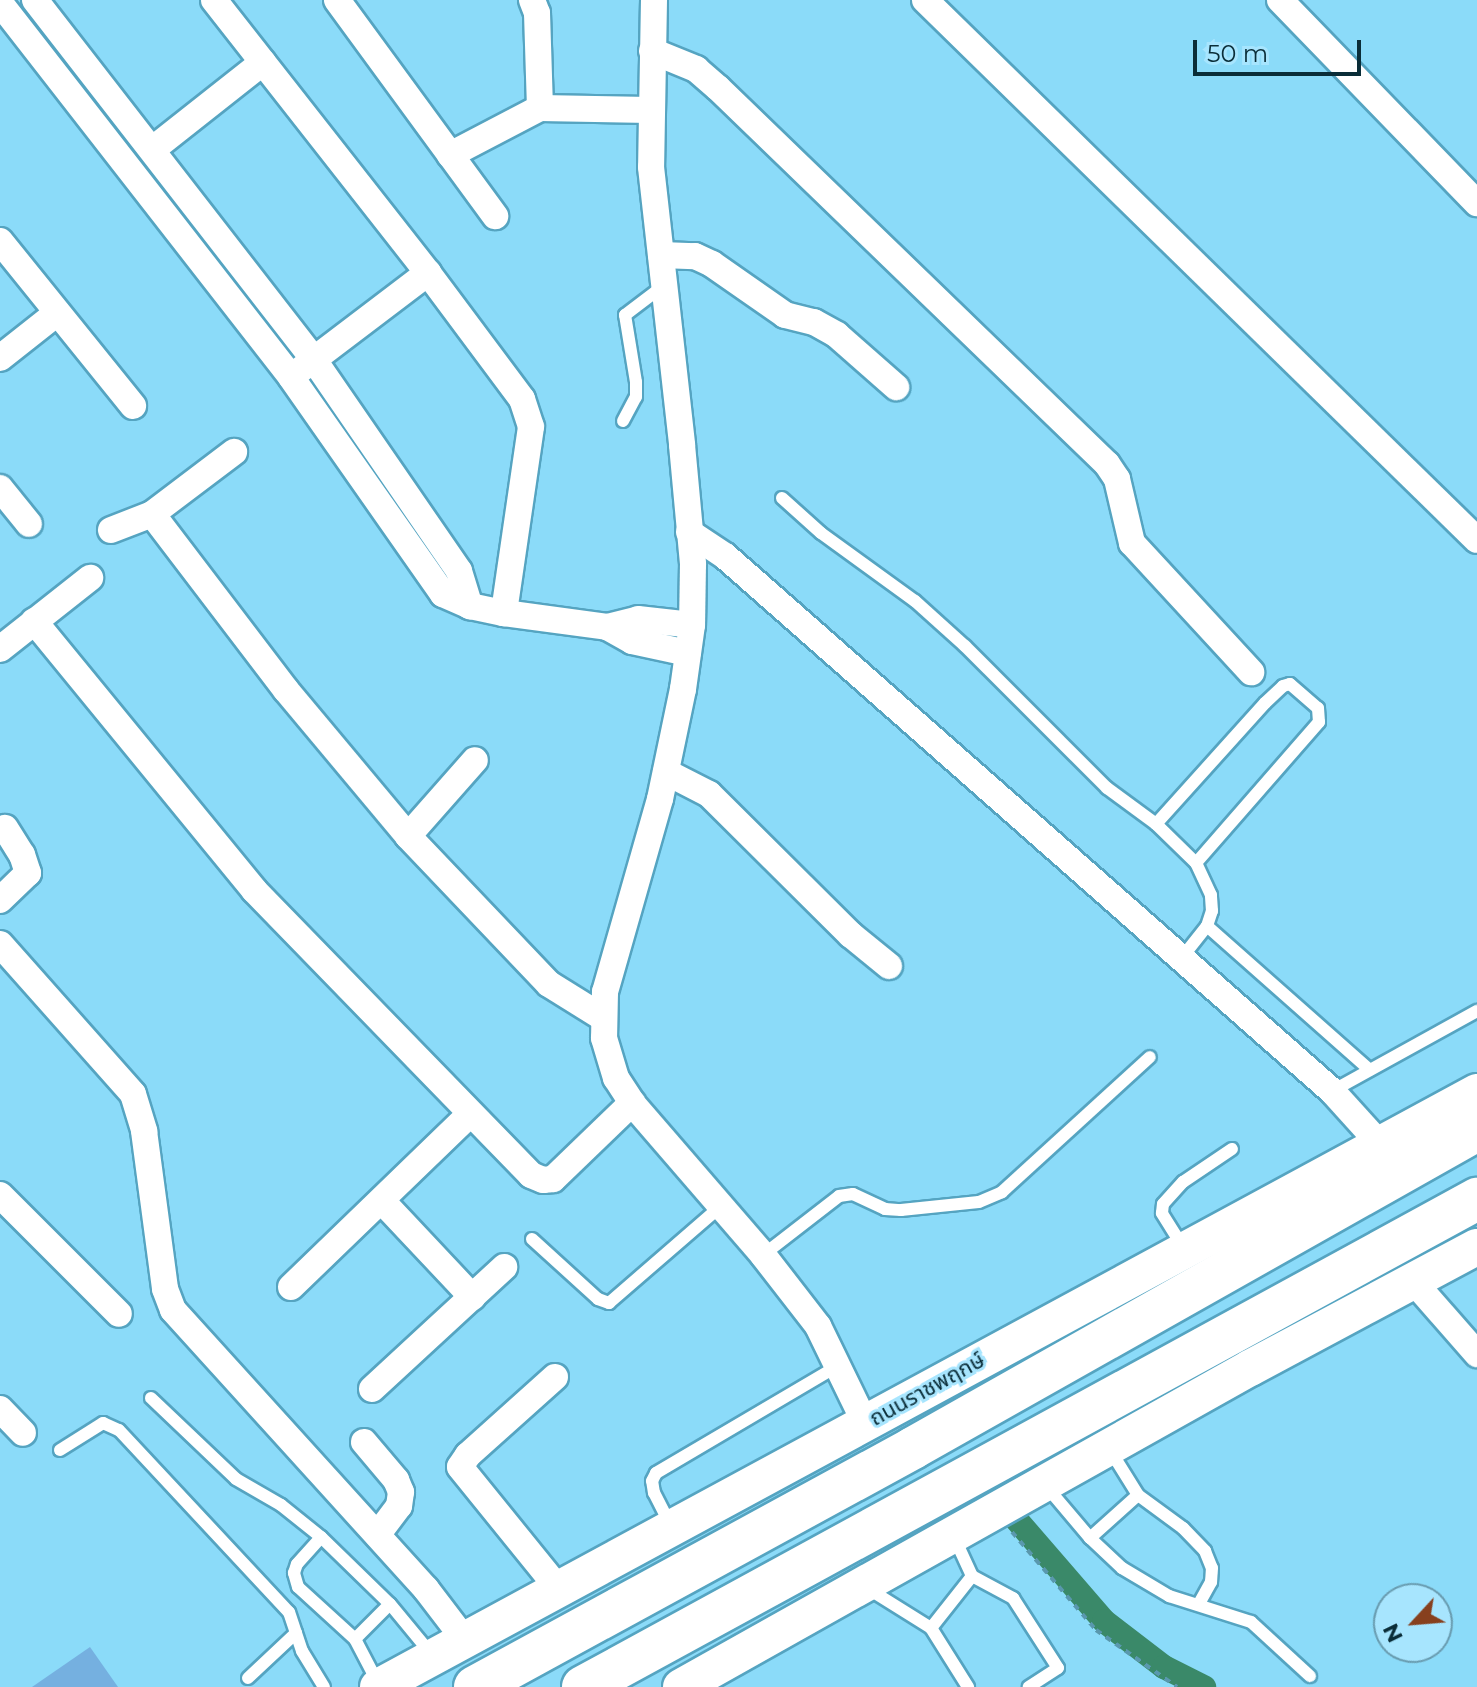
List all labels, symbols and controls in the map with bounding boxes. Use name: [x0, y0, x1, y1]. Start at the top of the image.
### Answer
scale bar: [1197, 24, 1365, 74]
text: 50 m: [1207, 39, 1268, 68]
street label: ถนนราชพฤกษ์: [865, 1346, 989, 1432]
north arrow: [1373, 1583, 1453, 1663]
text: N: [1377, 1619, 1409, 1647]

